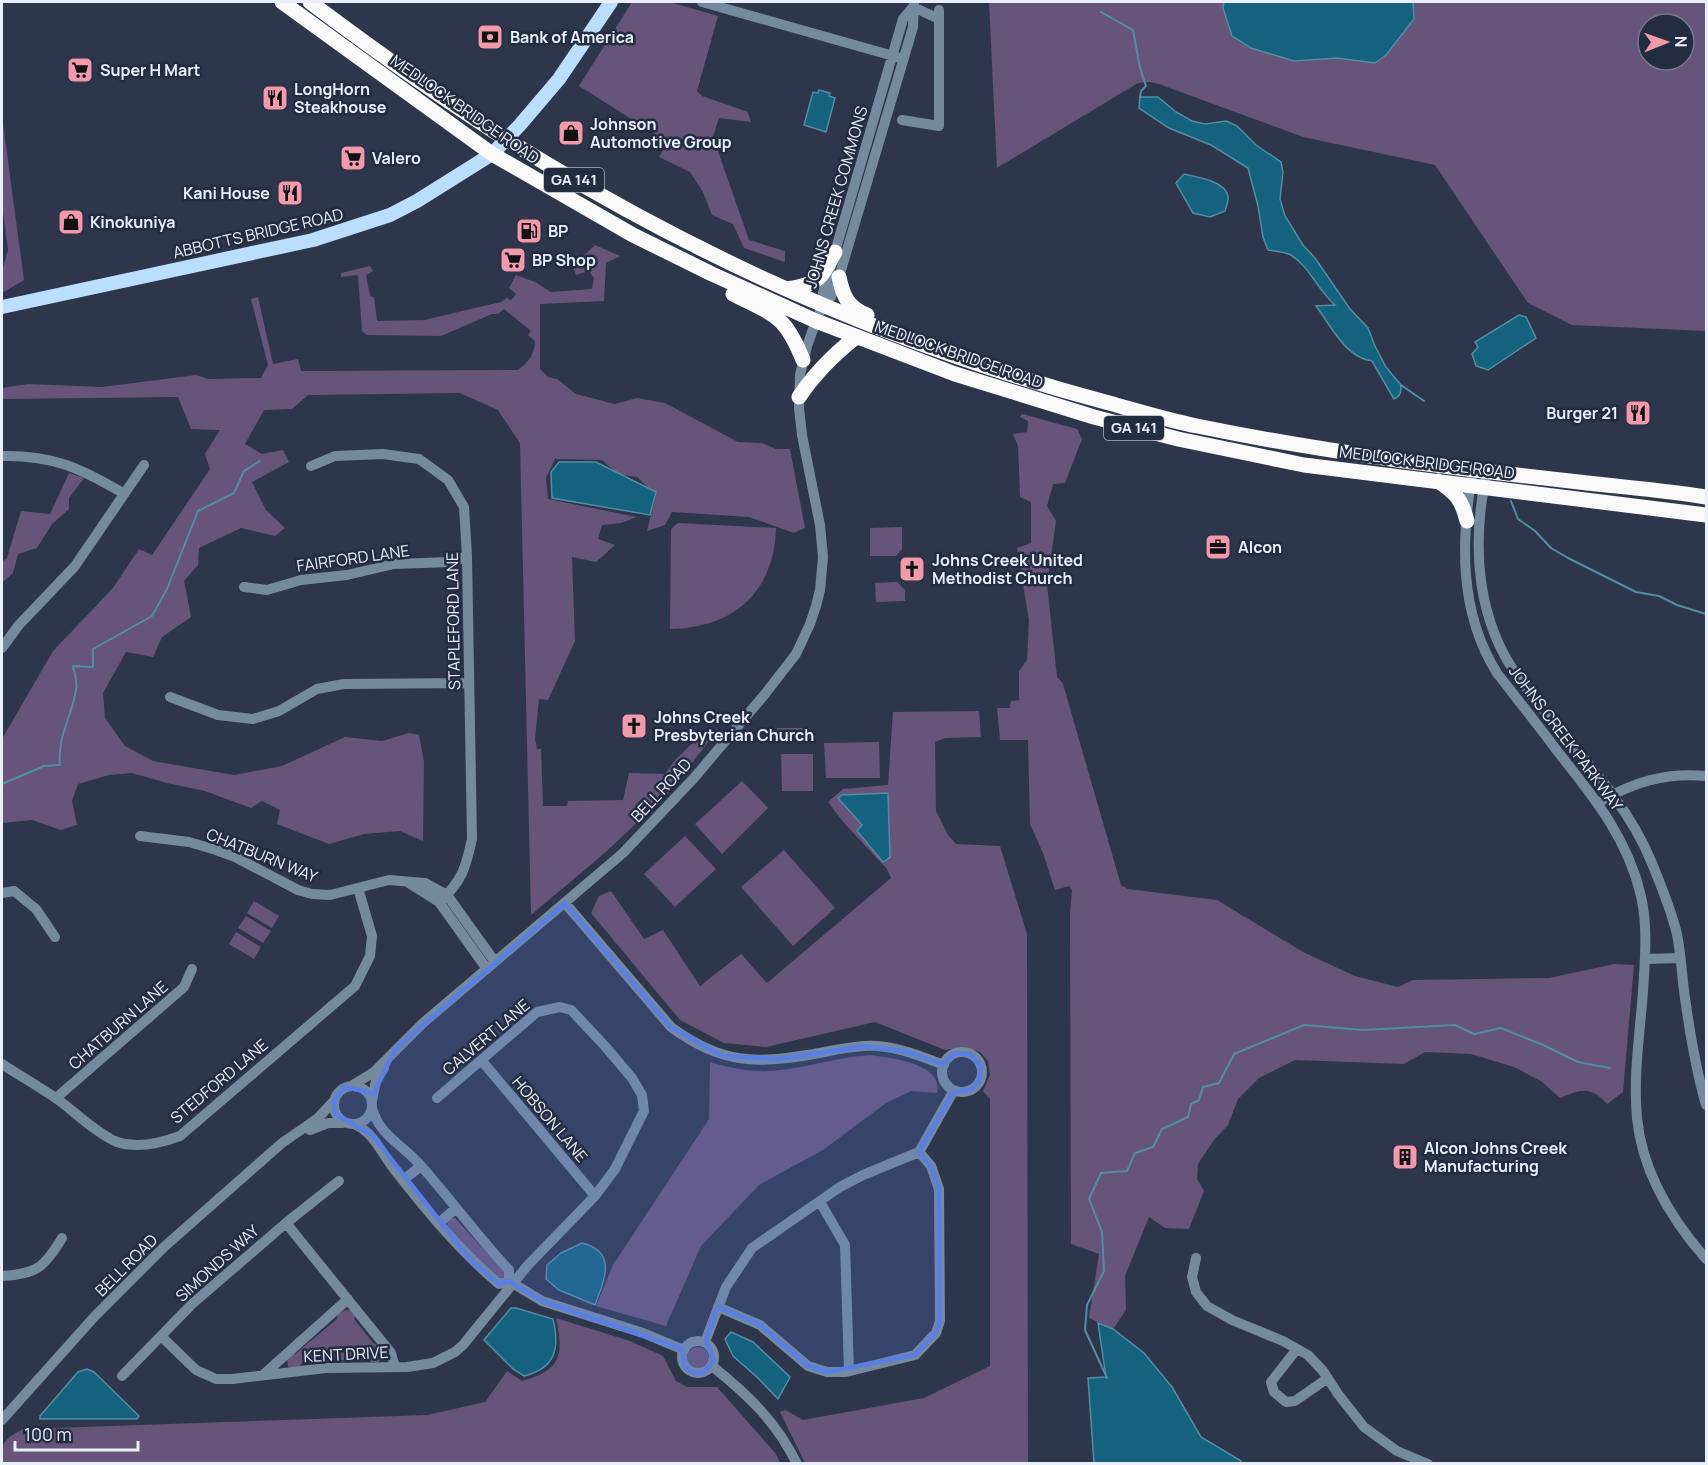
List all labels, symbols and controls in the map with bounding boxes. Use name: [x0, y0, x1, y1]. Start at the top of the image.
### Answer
north arrow: [1636, 12, 1696, 72]
bank icon: Bank of America: [475, 22, 505, 52]
place label: Bank of America: [510, 26, 634, 48]
text: N: [1670, 36, 1692, 48]
street label: MEDLOCK BRIDGE ROAD: [386, 49, 544, 169]
supermarket icon: Super H Mart: [65, 55, 95, 85]
place label: Super H Mart: [100, 59, 201, 81]
place label: LongHorn Steakhouse: [294, 78, 387, 118]
restaurant icon: LongHorn Steakhouse: [260, 83, 290, 113]
street label: JOHNS CREEK COMMONS: [799, 103, 873, 291]
place label: Johnson Automotive Group: [590, 113, 732, 153]
shop icon: Johnson Automotive Group: [556, 118, 586, 148]
supermarket icon: Valero: [338, 143, 368, 173]
place label: Valero: [372, 147, 421, 169]
road number: GA 141: [544, 168, 604, 192]
restaurant icon: Kani House: [275, 178, 305, 208]
place label: Kani House: [183, 182, 270, 204]
street label: ABBOTTS BRIDGE ROAD: [171, 203, 346, 263]
shop icon: Kinokuniya: [56, 207, 86, 237]
place label: Kinokuniya: [90, 211, 176, 233]
fuel station icon: BP: [514, 216, 544, 246]
place label: BP: [548, 220, 568, 242]
supermarket icon: BP Shop: [498, 245, 528, 275]
place label: BP Shop: [532, 249, 596, 271]
street label: MEDLOCK BRIDGE ROAD: [872, 315, 1046, 393]
restaurant icon: Burger 21: [1623, 398, 1653, 428]
place label: Burger 21: [1546, 402, 1618, 424]
road number: GA 141: [1104, 416, 1164, 440]
street label: MEDLOCK BRIDGE ROAD: [1338, 440, 1516, 484]
office icon: Alcon: [1203, 532, 1233, 562]
place label: Alcon: [1238, 536, 1282, 558]
street label: FAIRFORD LANE: [295, 539, 411, 577]
place label: Johns Creek United Methodist Church: [932, 549, 1083, 589]
street label: STAPLEFORD LANE: [441, 552, 465, 690]
church icon: Johns Creek United Methodist Church: [897, 554, 927, 584]
street label: JOHNS CREEK PARKWAY: [1504, 661, 1628, 815]
place label: Johns Creek Presbyterian Church: [654, 706, 814, 746]
church icon: Johns Creek Presbyterian Church: [619, 711, 649, 741]
street label: BELL ROAD: [626, 753, 696, 827]
street label: CHATBURN WAY: [203, 823, 321, 887]
street label: CHATBURN LANE: [64, 976, 172, 1074]
street label: CALVERT LANE: [438, 994, 534, 1080]
street label: STEDFORD LANE: [165, 1034, 273, 1128]
street label: HOBSON LANE: [507, 1071, 593, 1167]
place label: Alcon Johns Creek Manufacturing: [1424, 1137, 1567, 1177]
building icon: Alcon Johns Creek Manufacturing: [1390, 1142, 1420, 1172]
street label: SIMONDS WAY: [171, 1220, 264, 1306]
street label: BELL ROAD: [90, 1229, 162, 1301]
street label: KENT DRIVE: [303, 1341, 389, 1367]
scale bar: [15, 1414, 138, 1452]
text: 100 m: [24, 1422, 72, 1446]

